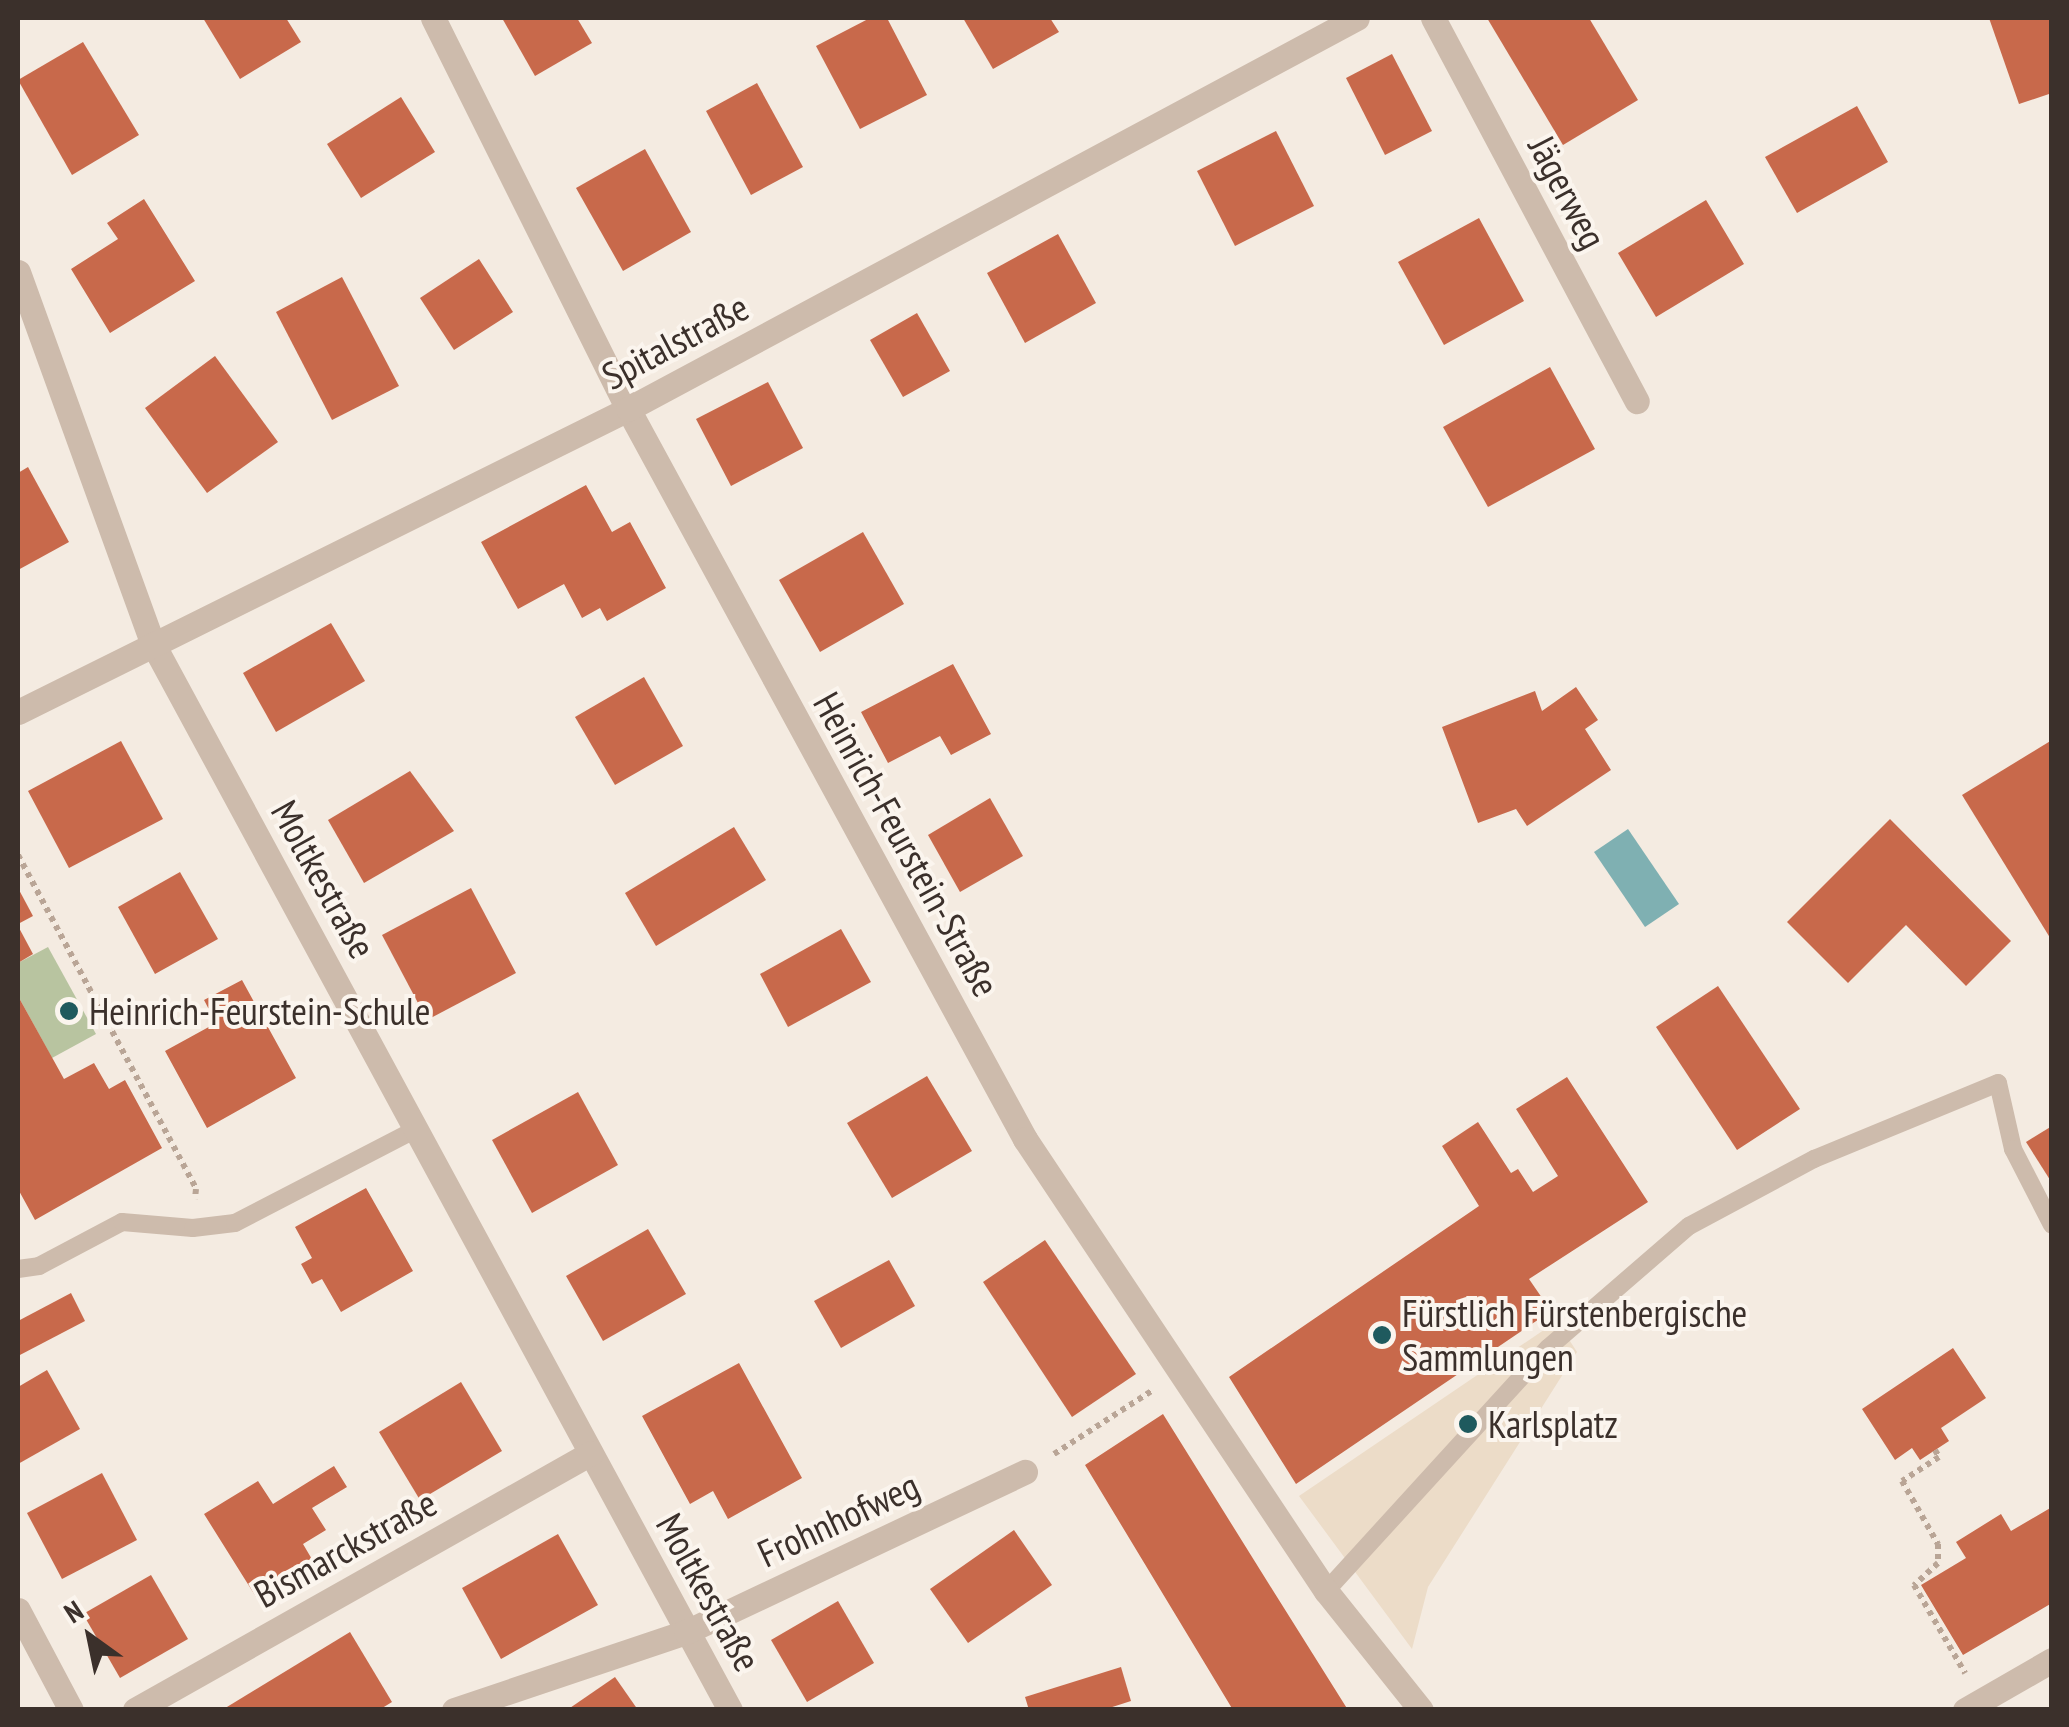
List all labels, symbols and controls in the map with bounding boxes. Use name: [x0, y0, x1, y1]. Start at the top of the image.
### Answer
street label: Jägerweg: [1520, 128, 1616, 256]
street label: Spitalstraße: [594, 284, 756, 398]
street label: Heinrich-Feurstein-Straße: [805, 684, 1009, 1004]
street label: Moltkestraße: [262, 792, 386, 966]
place label: Heinrich-Feurstein-Schule: [89, 988, 430, 1034]
marker: Heinrich-Feurstein-Schule: [58, 1000, 80, 1022]
place label: Fürstlich Fürstenbergische Sammlungen: [1402, 1290, 1747, 1380]
marker: Fürstlich Fürstenbergische Sammlungen: [1371, 1324, 1393, 1346]
place label: Karlsplatz: [1488, 1401, 1618, 1447]
marker: Karlsplatz: [1457, 1413, 1479, 1435]
street label: Frohnhofweg: [750, 1462, 926, 1576]
street label: Bismarckstraße: [246, 1479, 444, 1617]
street label: Moltkestraße: [647, 1505, 771, 1679]
north arrow: [40, 1587, 140, 1687]
text: N: [57, 1592, 90, 1631]

